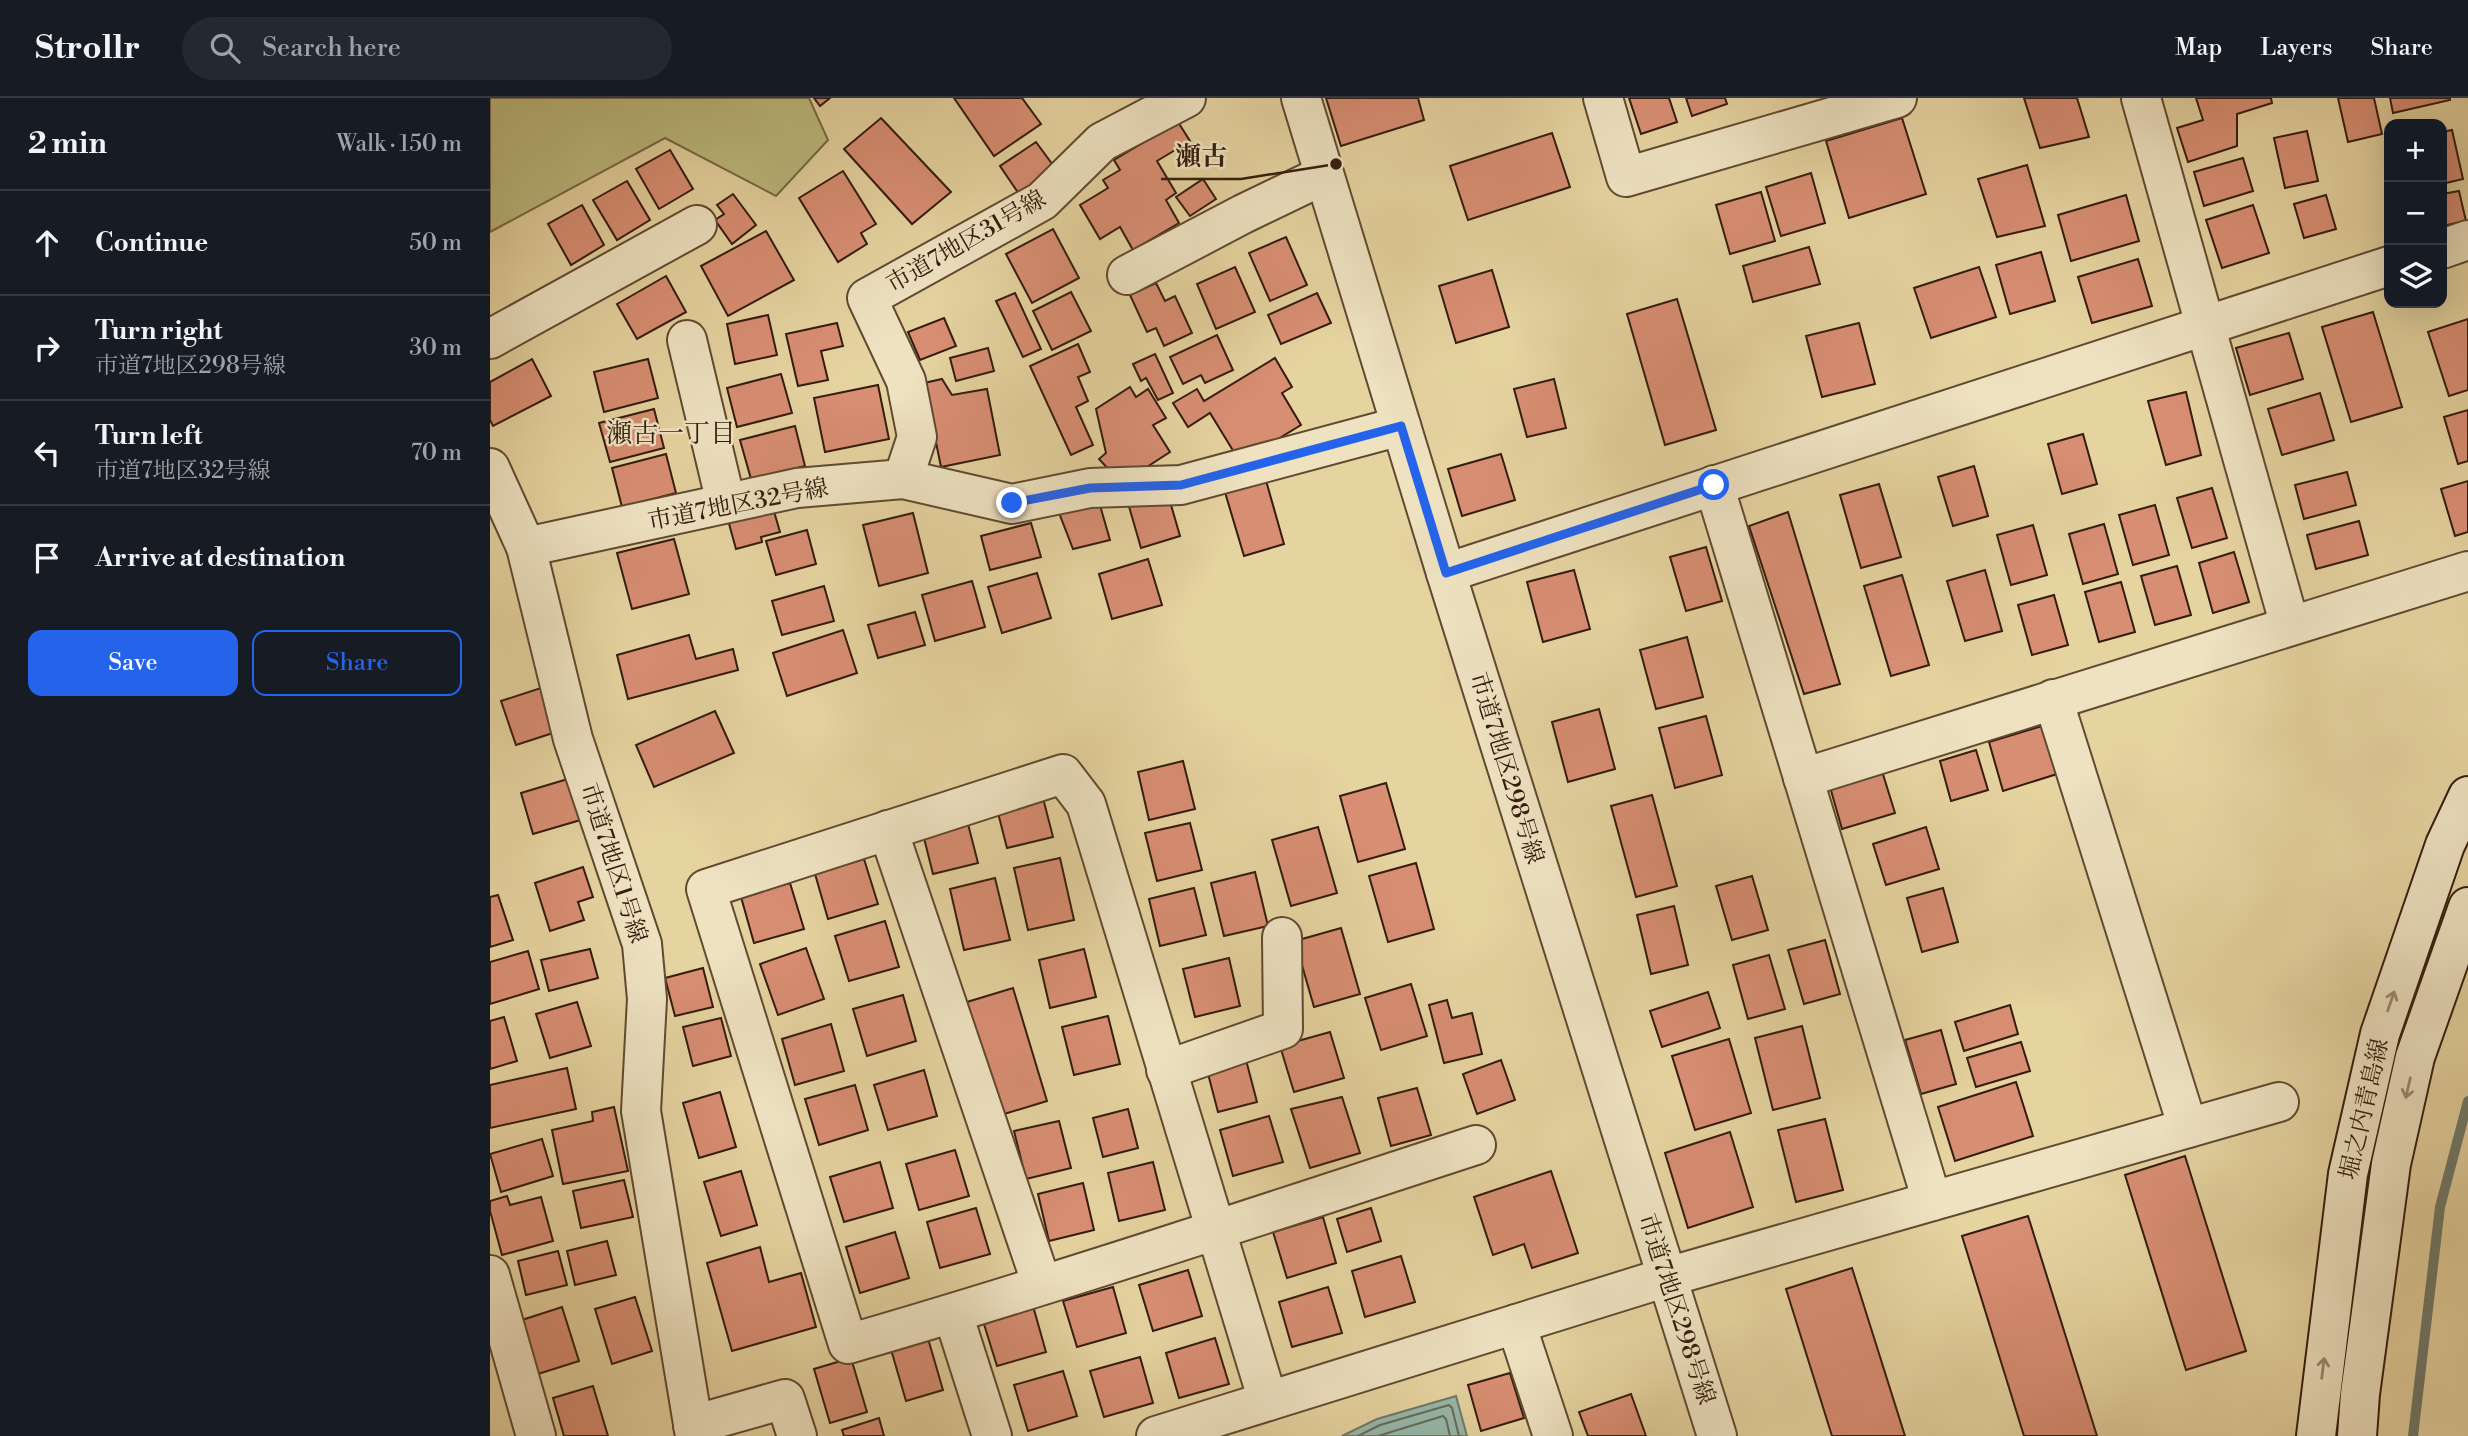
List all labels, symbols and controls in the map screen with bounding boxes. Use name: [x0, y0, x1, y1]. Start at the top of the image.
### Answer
search box: [182, 17, 672, 80]
text: Strollr: [35, 28, 140, 69]
icon: search: [206, 29, 244, 67]
text: Search here: [262, 32, 401, 64]
text: Map: [2175, 33, 2222, 63]
text: Layers: [2260, 33, 2332, 63]
text: Share: [2370, 33, 2433, 63]
map controls: [2384, 119, 2447, 308]
button: +: [2384, 119, 2447, 182]
text: 2 min: [28, 125, 107, 163]
text: Walk · 150 m: [336, 130, 462, 158]
callout: 瀬古: [1161, 132, 1241, 179]
text: 瀬古: [1175, 141, 1227, 173]
button: −: [2384, 182, 2447, 245]
street label: 市道7地区31号線: [881, 184, 1052, 300]
icon: ahead: [28, 224, 66, 262]
text: Continue: [95, 227, 208, 259]
text: 50 m: [409, 229, 462, 257]
button: layers: [2384, 245, 2447, 308]
text: Turn right: [95, 315, 223, 347]
icon: right: [28, 329, 66, 367]
text: 30 m: [409, 334, 462, 362]
text: 市道7地区298号線: [95, 352, 286, 380]
district label: 瀬古一丁目: [606, 418, 736, 450]
text: Turn left: [95, 420, 203, 452]
icon: left: [28, 434, 66, 472]
text: 70 m: [411, 439, 462, 467]
text: 市道7地区32号線: [95, 457, 270, 485]
route start: [1698, 469, 1729, 500]
street label: 市道7地区32号線: [645, 473, 831, 537]
route end: [996, 487, 1027, 518]
icon: arrive: [28, 539, 66, 577]
text: Arrive at destination: [95, 542, 345, 574]
button: Save: [28, 630, 238, 696]
button: Share: [252, 630, 462, 696]
street label: 市道7地区298号線: [1463, 669, 1549, 868]
street label: 市道7地区1号線: [573, 780, 653, 947]
one-way arrow: [2386, 990, 2398, 1012]
street label: 堀之内青島線: [2334, 1036, 2396, 1183]
one-way arrow: [2401, 1076, 2414, 1099]
street label: 市道7地区298号線: [1631, 1210, 1721, 1409]
one-way arrow: [2316, 1357, 2329, 1380]

